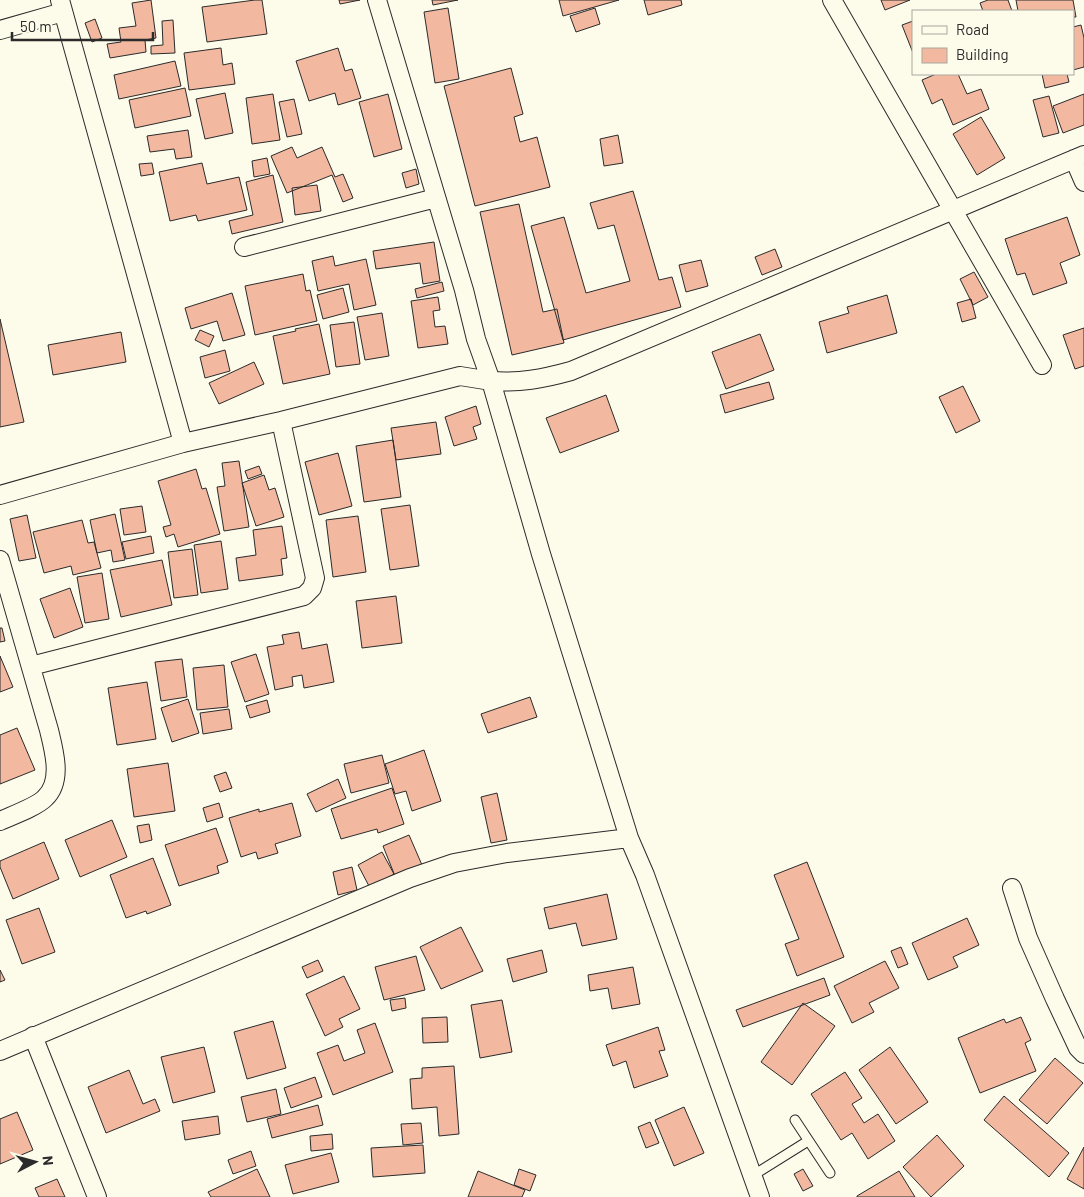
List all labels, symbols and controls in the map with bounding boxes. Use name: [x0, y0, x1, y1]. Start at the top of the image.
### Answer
scale bar: [12, 10, 154, 42]
legend: [912, 10, 1074, 75]
text: 50 m: [20, 17, 52, 35]
text: Road: [956, 20, 989, 38]
text: Building: [956, 45, 1009, 63]
north arrow: [10, 1137, 60, 1187]
text: N: [39, 1155, 57, 1166]

